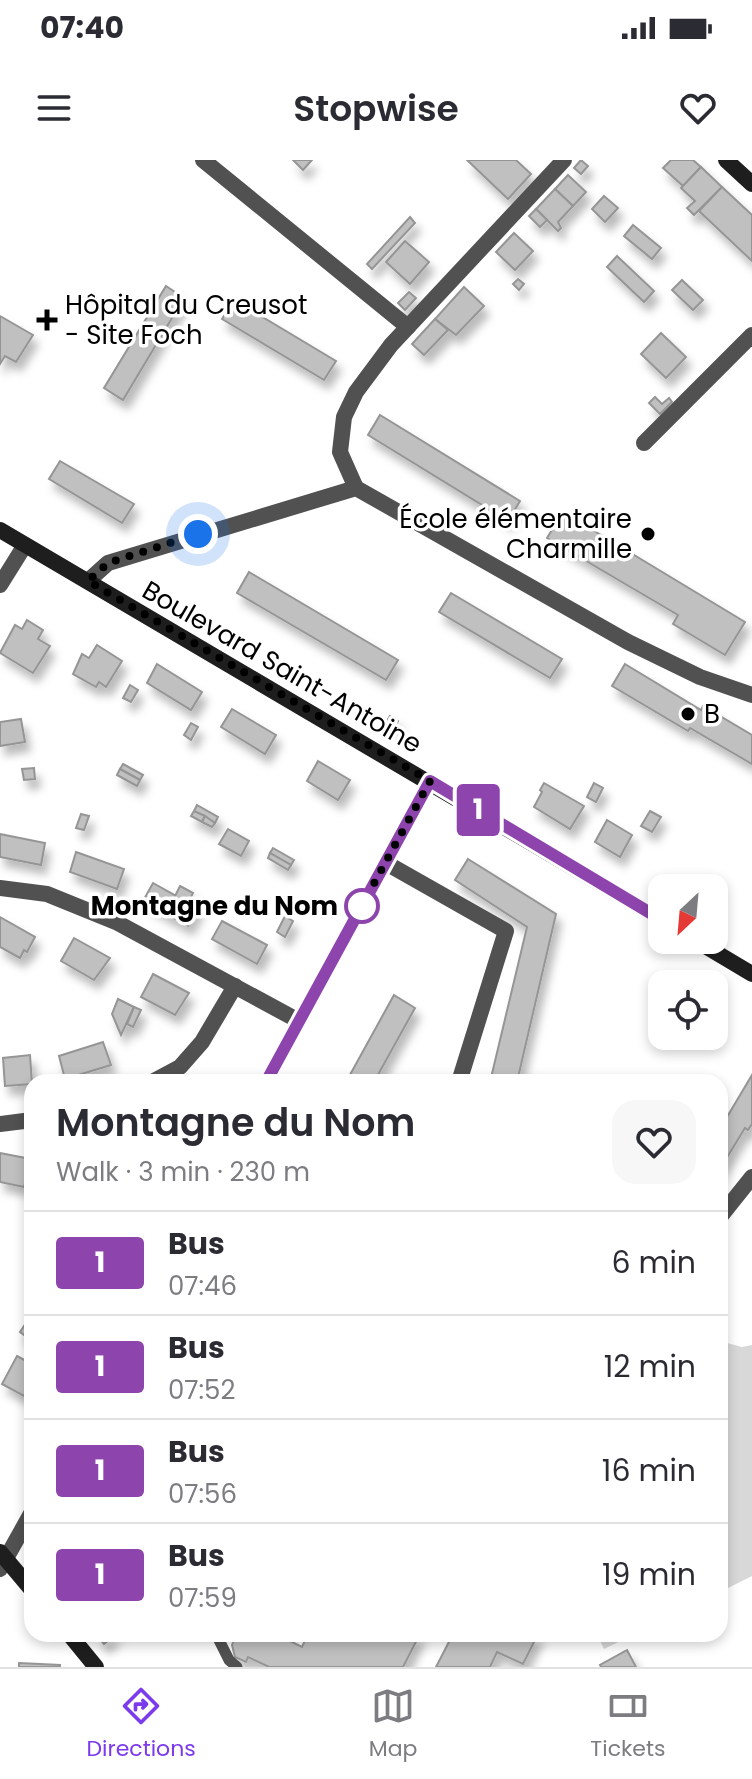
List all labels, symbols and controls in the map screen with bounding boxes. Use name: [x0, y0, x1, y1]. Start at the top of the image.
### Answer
text: 07:40: [40, 6, 124, 49]
text: Stopwise: [293, 83, 459, 134]
icon: menu: [32, 86, 76, 130]
icon: heart: [676, 86, 720, 130]
place label: Hôpital du Creusot - Site Foch: [65, 287, 307, 353]
marker: Hôpital du Creusot - Site Foch: [36, 309, 58, 331]
place label: École élémentaire Charmille: [399, 501, 632, 567]
your location: [178, 514, 218, 554]
marker: École élémentaire Charmille: [639, 525, 657, 543]
street label: Boulevard Saint-Antoine: [136, 572, 428, 762]
place label: B: [704, 696, 720, 732]
marker: B: [679, 705, 697, 723]
line badge: 1: [452, 784, 504, 836]
text: 1: [473, 790, 483, 829]
north arrow: [648, 874, 728, 954]
map controls: [648, 874, 728, 1050]
place label: Montagne du Nom: [91, 888, 338, 924]
marker: Montagne du Nom: [345, 889, 379, 923]
button: locate: [648, 970, 728, 1050]
text: Montagne du Nom: [56, 1096, 415, 1149]
button: heart: [612, 1100, 696, 1184]
text: Walk · 3 min · 230 m: [56, 1154, 310, 1190]
text: Bus: [168, 1222, 225, 1265]
text: 6 min: [611, 1241, 696, 1284]
text: 1: [95, 1243, 105, 1282]
text: 07:46: [168, 1268, 237, 1304]
text: Bus: [168, 1326, 225, 1369]
text: 12 min: [604, 1345, 696, 1388]
text: 1: [95, 1347, 105, 1386]
text: 07:52: [168, 1372, 235, 1408]
text: Bus: [168, 1430, 225, 1473]
text: 16 min: [602, 1449, 696, 1492]
text: 1: [95, 1451, 105, 1490]
text: 07:56: [168, 1476, 237, 1512]
text: Bus: [168, 1534, 225, 1577]
text: 19 min: [602, 1553, 696, 1596]
text: 1: [95, 1555, 105, 1594]
text: 07:59: [168, 1580, 237, 1616]
tab: Directions: [86, 1684, 196, 1765]
tab: Map: [369, 1684, 417, 1765]
tab: Tickets: [590, 1684, 665, 1765]

